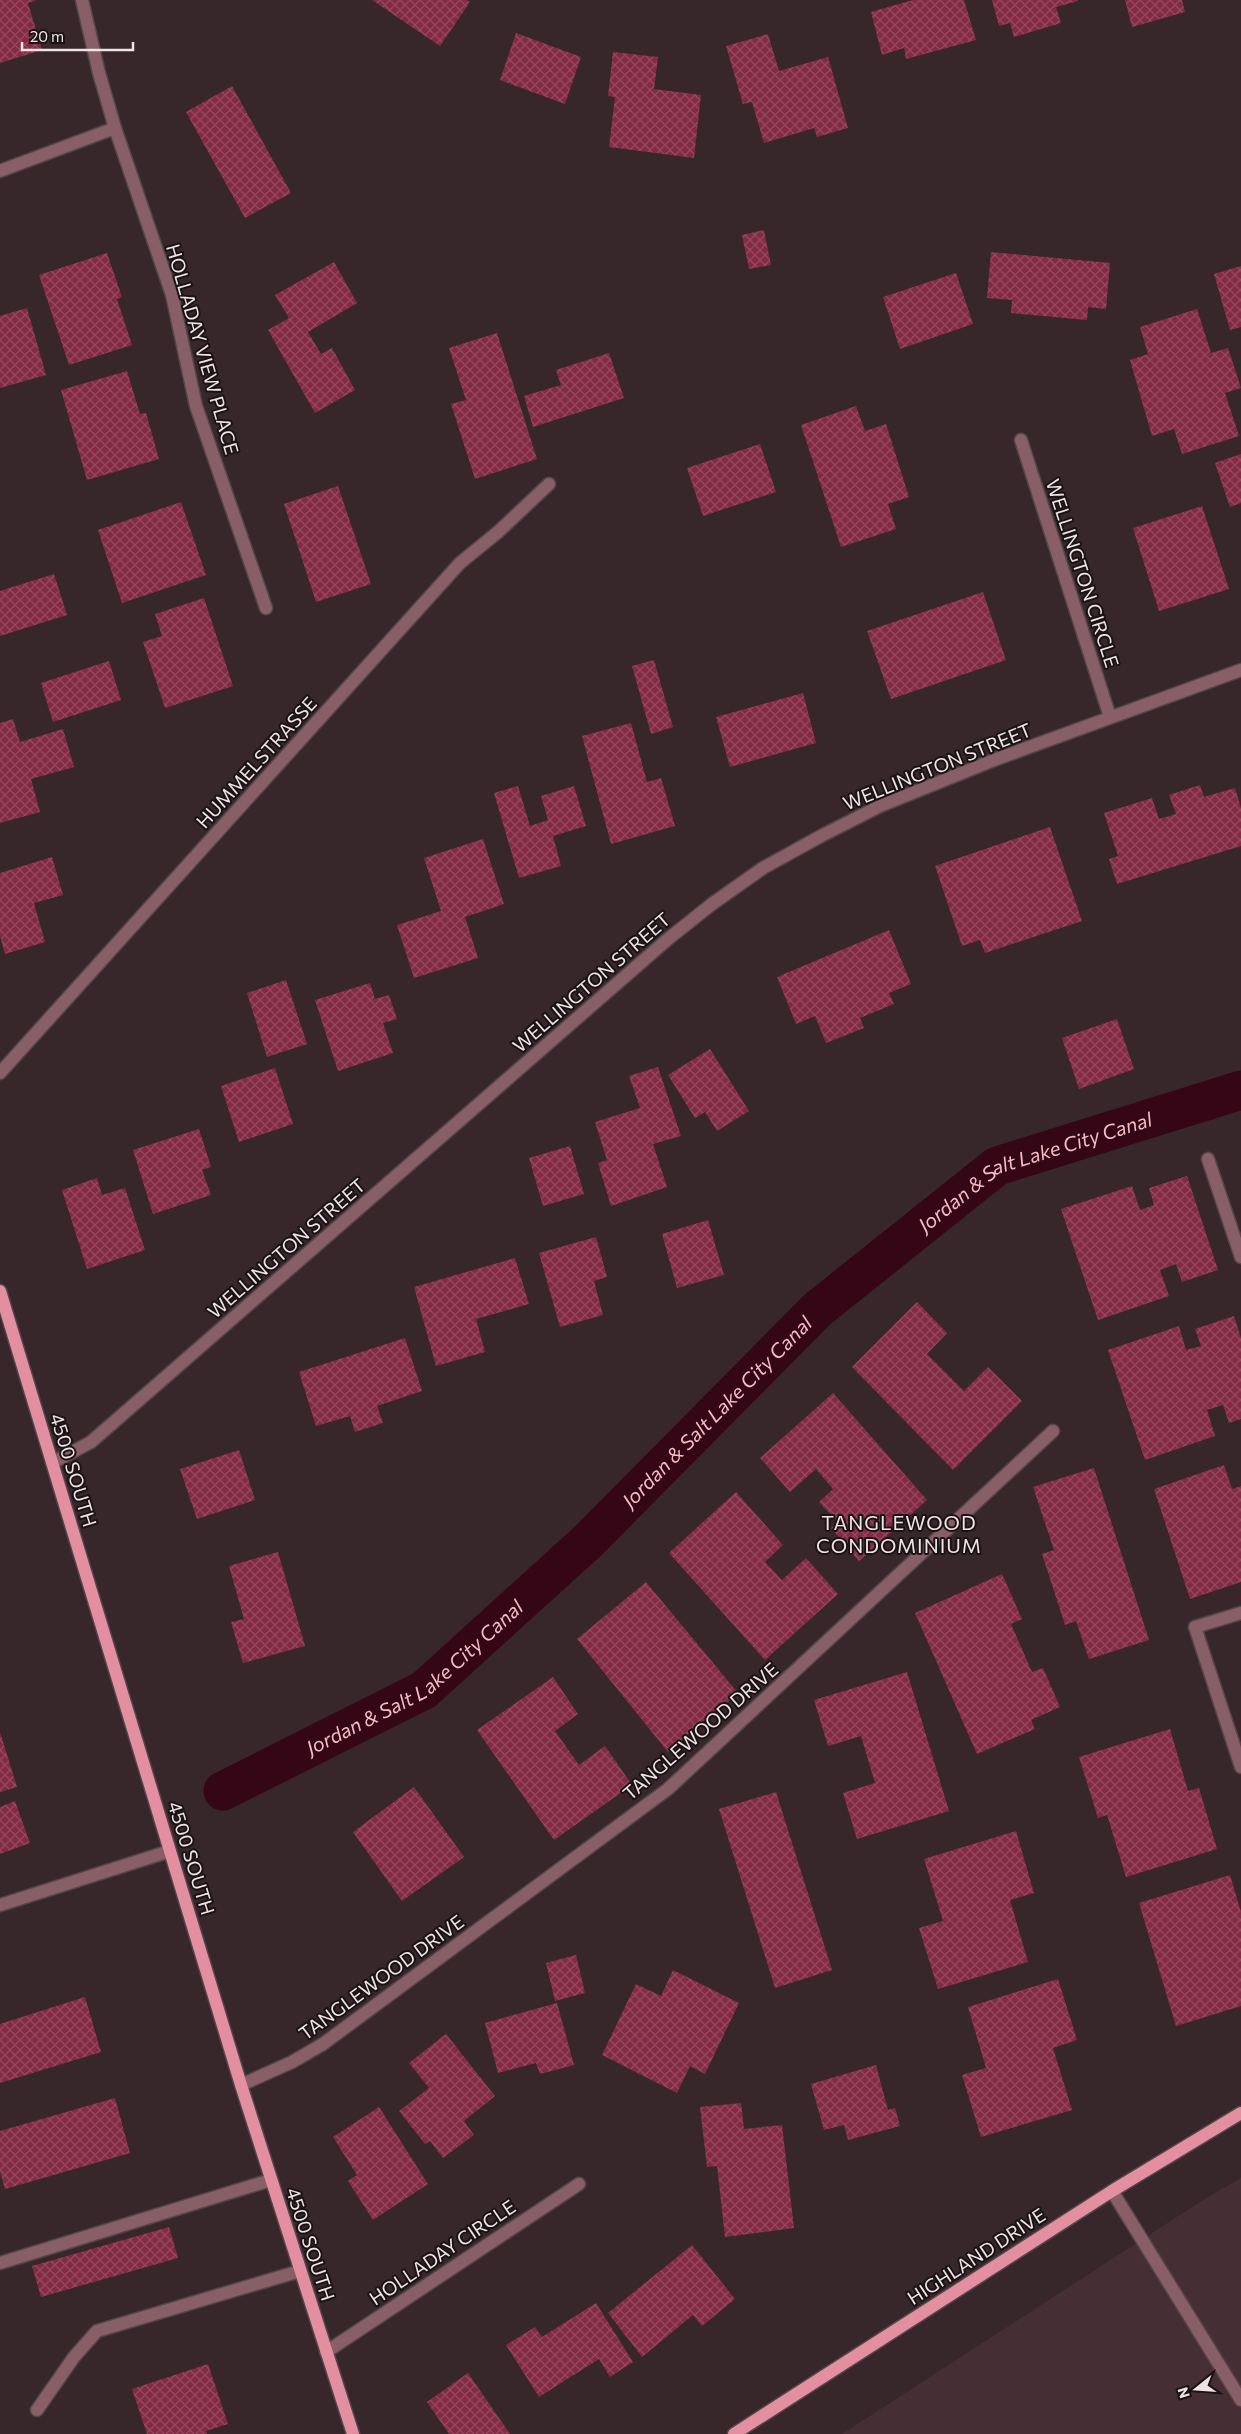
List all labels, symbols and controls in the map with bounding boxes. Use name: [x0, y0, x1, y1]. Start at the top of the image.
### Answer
scale bar: [22, 20, 134, 52]
text: 20 m: [30, 27, 64, 45]
street label: HOLLADAY VIEW PLACE: [162, 241, 244, 457]
street label: WELLINGTON CIRCLE: [1042, 476, 1124, 670]
street label: HUMMELSTRASSE: [191, 692, 321, 832]
street label: WELLINGTON STREET: [839, 718, 1035, 814]
street label: WELLINGTON STREET: [507, 907, 675, 1057]
water label: Jordan & Salt Lake City Canal: [911, 1106, 1156, 1238]
street label: WELLINGTON STREET: [202, 1173, 370, 1323]
water label: Jordan & Salt Lake City Canal: [615, 1310, 817, 1514]
street label: 4500 SOUTH: [46, 1410, 102, 1530]
district label: TANGLEWOOD CONDOMINIUM: [816, 1510, 982, 1557]
water label: Jordan & Salt Lake City Canal: [300, 1594, 528, 1760]
street label: TANGLEWOOD DRIVE: [618, 1657, 782, 1805]
street label: 4500 SOUTH: [164, 1798, 220, 1918]
street label: TANGLEWOOD DRIVE: [294, 1909, 468, 2045]
street label: 4500 SOUTH: [282, 2184, 340, 2304]
street label: HOLLADAY CIRCLE: [364, 2195, 520, 2309]
street label: HIGHLAND DRIVE: [903, 2203, 1049, 2309]
north arrow: [1171, 2364, 1221, 2414]
text: N: [1173, 2385, 1193, 2400]

